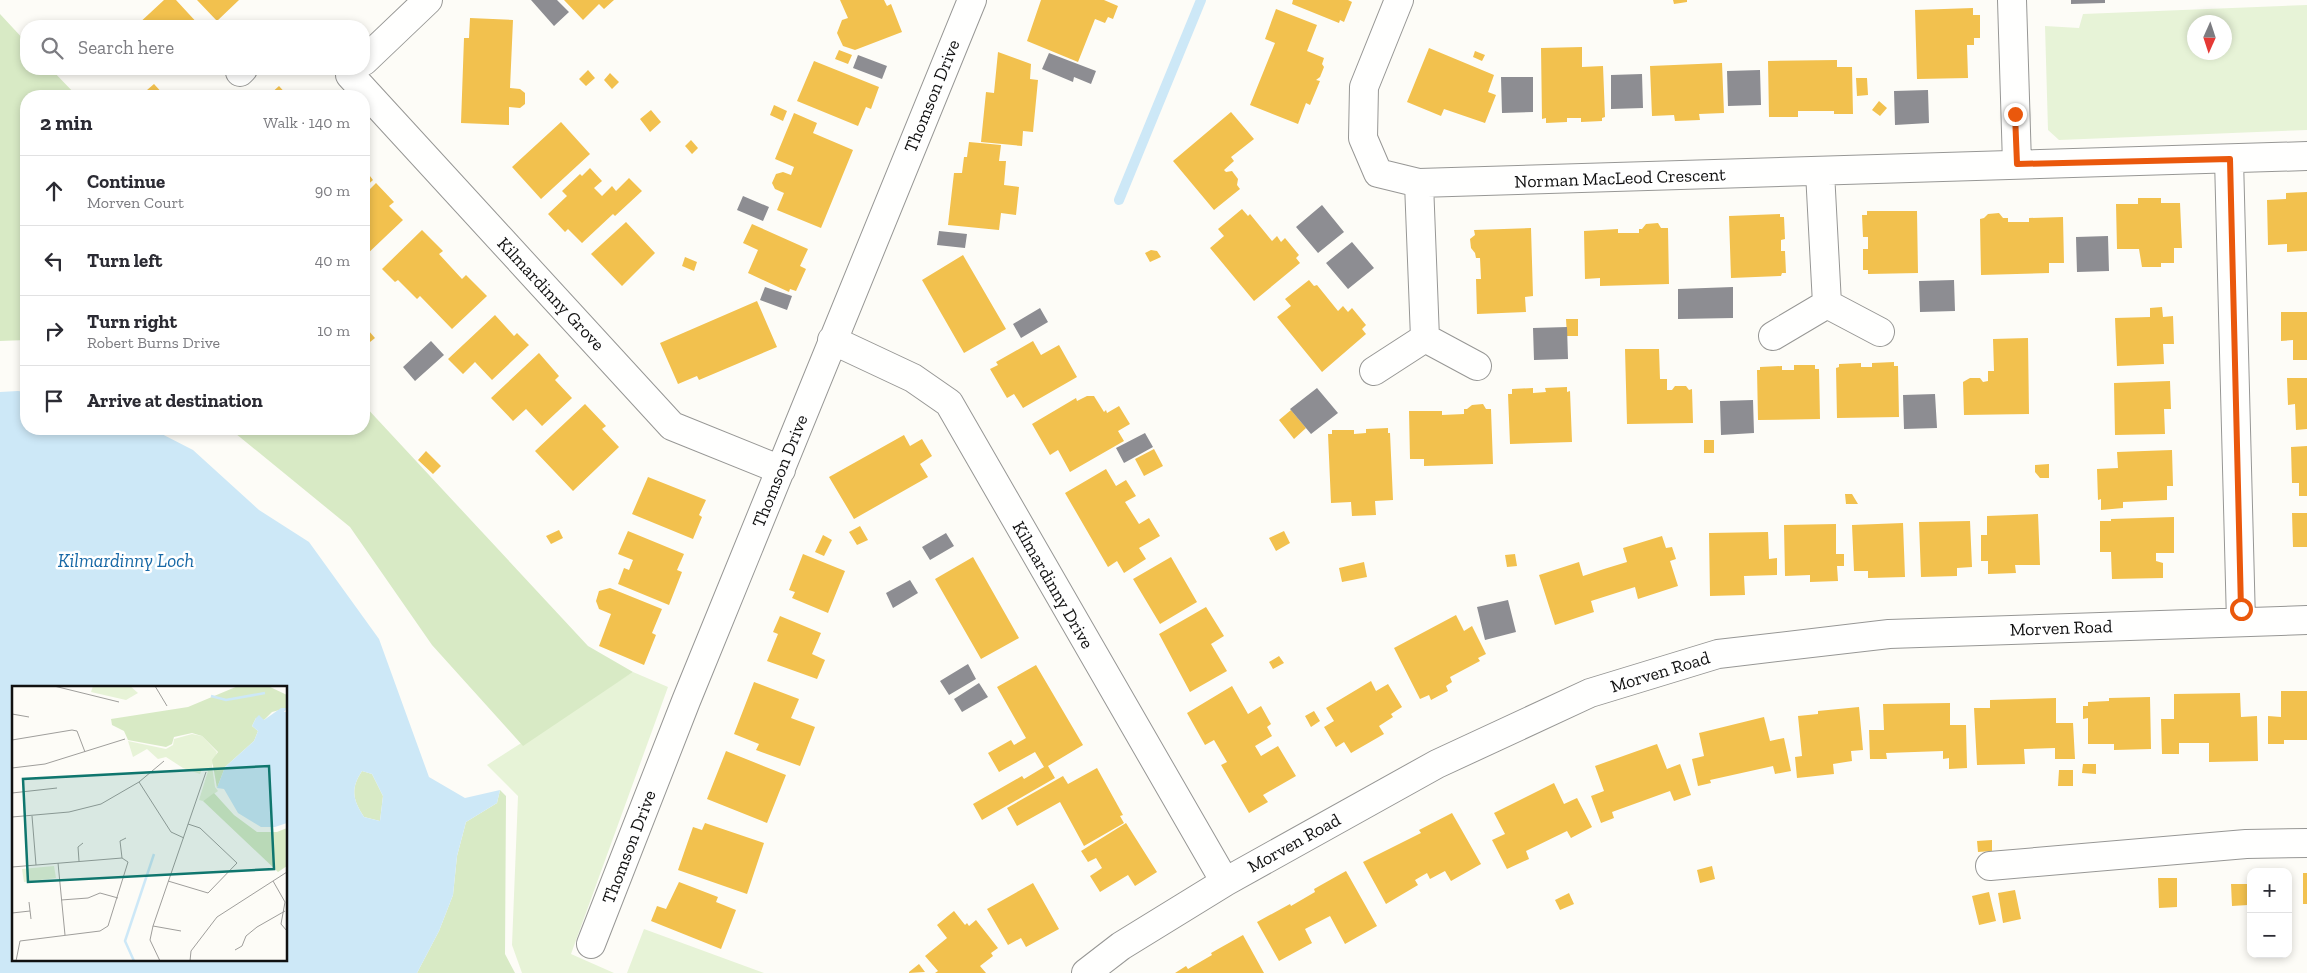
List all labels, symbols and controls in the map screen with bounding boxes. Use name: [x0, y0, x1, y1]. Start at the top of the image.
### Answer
north arrow: [2187, 15, 2232, 60]
search box: [20, 20, 370, 75]
icon: search: [38, 34, 66, 62]
text: Search here: [78, 36, 174, 59]
street label: Thomson Drive: [899, 36, 965, 156]
route end: [2004, 103, 2027, 126]
text: 2 min: [40, 110, 92, 135]
text: Walk · 140 m: [263, 113, 350, 132]
street label: Norman MacLeod Crescent: [1514, 163, 1726, 193]
text: Continue: [87, 170, 165, 193]
icon: ahead: [40, 177, 68, 205]
text: 90 m: [315, 181, 350, 200]
text: Morven Court: [87, 193, 184, 212]
street label: Kilmardinny Grove: [493, 233, 609, 355]
icon: left: [40, 247, 68, 275]
text: Turn left: [87, 249, 162, 272]
text: 40 m: [315, 251, 350, 270]
text: Turn right: [87, 310, 177, 333]
icon: right: [40, 317, 68, 345]
text: 10 m: [317, 321, 350, 340]
text: Robert Burns Drive: [87, 333, 220, 352]
icon: arrive: [40, 387, 68, 415]
text: Arrive at destination: [87, 389, 263, 412]
street label: Thomson Drive: [747, 411, 813, 531]
street label: Kilmardinny Drive: [1008, 517, 1098, 653]
water label: Kilmardinny Loch: [58, 549, 194, 572]
route start: [2230, 598, 2253, 621]
street label: Morven Road: [2009, 615, 2113, 641]
street label: Morven Road: [1608, 646, 1712, 698]
inset map: [12, 686, 288, 960]
street label: Thomson Drive: [597, 787, 661, 907]
street label: Morven Road: [1244, 808, 1344, 878]
map controls: [2247, 868, 2292, 958]
button: +: [2247, 868, 2292, 913]
button: −: [2247, 913, 2292, 958]

